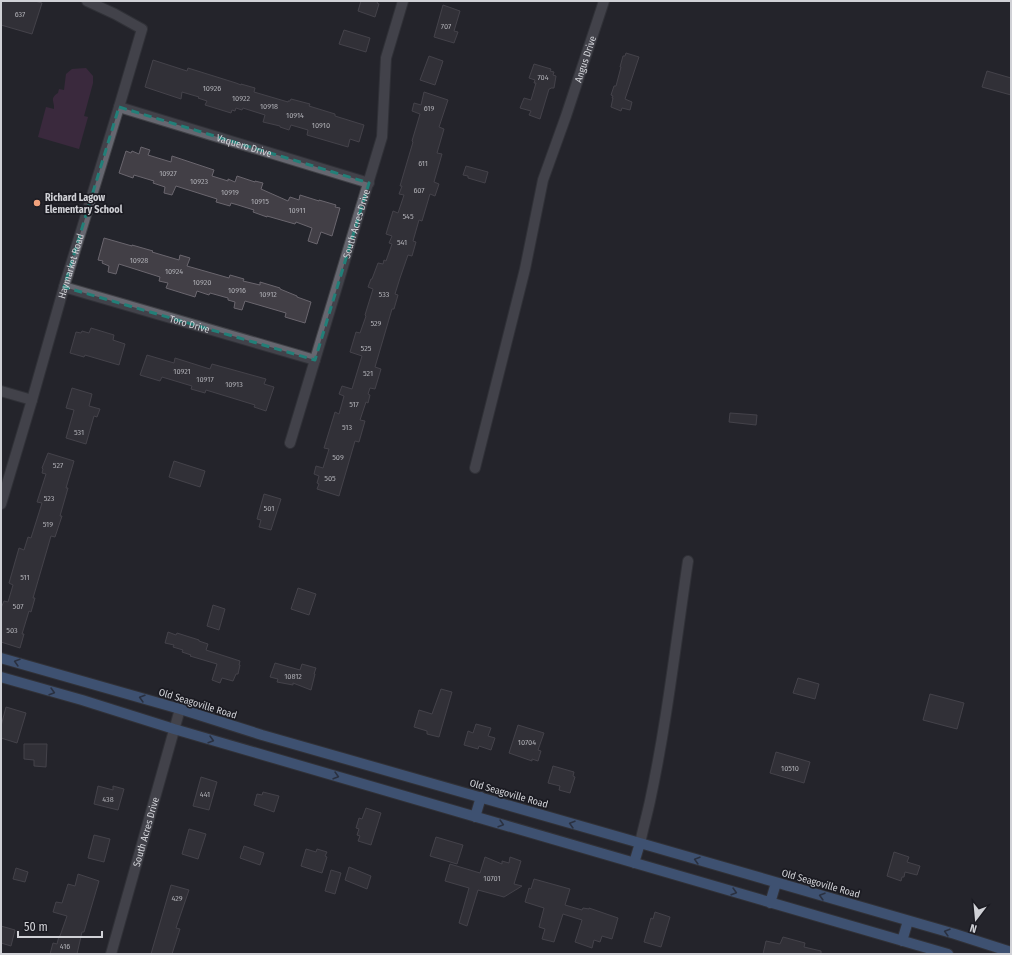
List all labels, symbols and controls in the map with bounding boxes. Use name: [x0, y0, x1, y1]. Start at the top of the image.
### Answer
house number: 637: [15, 10, 26, 19]
house number: 707: [441, 22, 452, 31]
street label: Angus Drive: [573, 35, 599, 84]
house number: 704: [537, 73, 549, 82]
house number: 10926: [203, 84, 221, 93]
house number: 10922: [232, 94, 250, 103]
house number: 10918: [260, 102, 278, 111]
house number: 619: [424, 104, 434, 113]
house number: 10914: [286, 111, 304, 120]
house number: 10910: [312, 121, 330, 130]
street label: Vaquero Drive: [215, 132, 273, 160]
house number: 611: [418, 159, 428, 168]
house number: 10927: [159, 169, 178, 178]
house number: 10923: [190, 177, 208, 186]
house number: 607: [413, 186, 425, 195]
house number: 10919: [221, 188, 239, 197]
street label: South Acres Drive: [341, 188, 373, 260]
place label: Richard Lagow Elementary School: [45, 192, 123, 216]
house number: 10915: [251, 197, 269, 206]
marker: Richard Lagow Elementary School: [32, 198, 42, 208]
house number: 10911: [288, 206, 306, 215]
house number: 545: [402, 212, 414, 221]
street label: Haymarket Road: [56, 232, 87, 300]
house number: 541: [397, 238, 407, 247]
house number: 10928: [130, 256, 148, 265]
house number: 10924: [165, 267, 183, 276]
house number: 10920: [193, 278, 211, 287]
house number: 10916: [228, 286, 246, 295]
house number: 10912: [259, 290, 277, 299]
house number: 533: [379, 290, 390, 299]
street label: Toro Drive: [168, 313, 211, 336]
house number: 529: [371, 319, 382, 328]
house number: 525: [361, 344, 372, 353]
house number: 10921: [173, 367, 191, 376]
house number: 521: [363, 369, 373, 378]
house number: 10917: [196, 375, 214, 384]
house number: 10913: [225, 380, 243, 389]
house number: 517: [349, 400, 360, 409]
house number: 513: [342, 423, 352, 432]
house number: 531: [74, 428, 84, 437]
house number: 509: [332, 453, 344, 462]
house number: 527: [53, 461, 64, 470]
house number: 505: [324, 474, 336, 483]
house number: 523: [44, 494, 55, 503]
house number: 501: [264, 504, 274, 513]
house number: 519: [43, 520, 53, 529]
house number: 511: [20, 573, 30, 582]
house number: 507: [13, 602, 24, 611]
house number: 503: [6, 626, 18, 635]
one-way arrow: [14, 658, 21, 667]
house number: 10812: [284, 672, 302, 681]
street label: Old Seagoville Road: [157, 686, 238, 722]
one-way arrow: [48, 687, 55, 696]
one-way arrow: [139, 694, 146, 703]
one-way arrow: [208, 735, 215, 744]
house number: 10704: [518, 738, 536, 747]
house number: 10510: [781, 764, 799, 773]
one-way arrow: [333, 772, 339, 780]
street label: Old Seagoville Road: [468, 777, 549, 811]
house number: 441: [200, 790, 210, 799]
house number: 438: [102, 795, 114, 804]
street label: South Acres Drive: [131, 796, 162, 868]
one-way arrow: [498, 819, 505, 828]
one-way arrow: [569, 820, 576, 828]
one-way arrow: [694, 856, 701, 865]
street label: Old Seagoville Road: [780, 867, 861, 901]
house number: 10701: [483, 874, 501, 883]
one-way arrow: [730, 887, 737, 896]
one-way arrow: [819, 892, 826, 901]
house number: 429: [171, 894, 183, 903]
north arrow: [956, 899, 996, 939]
scale bar: [18, 913, 102, 939]
text: 50 m: [24, 920, 48, 934]
text: N: [968, 921, 978, 935]
one-way arrow: [944, 928, 951, 937]
house number: 416: [60, 942, 70, 951]

